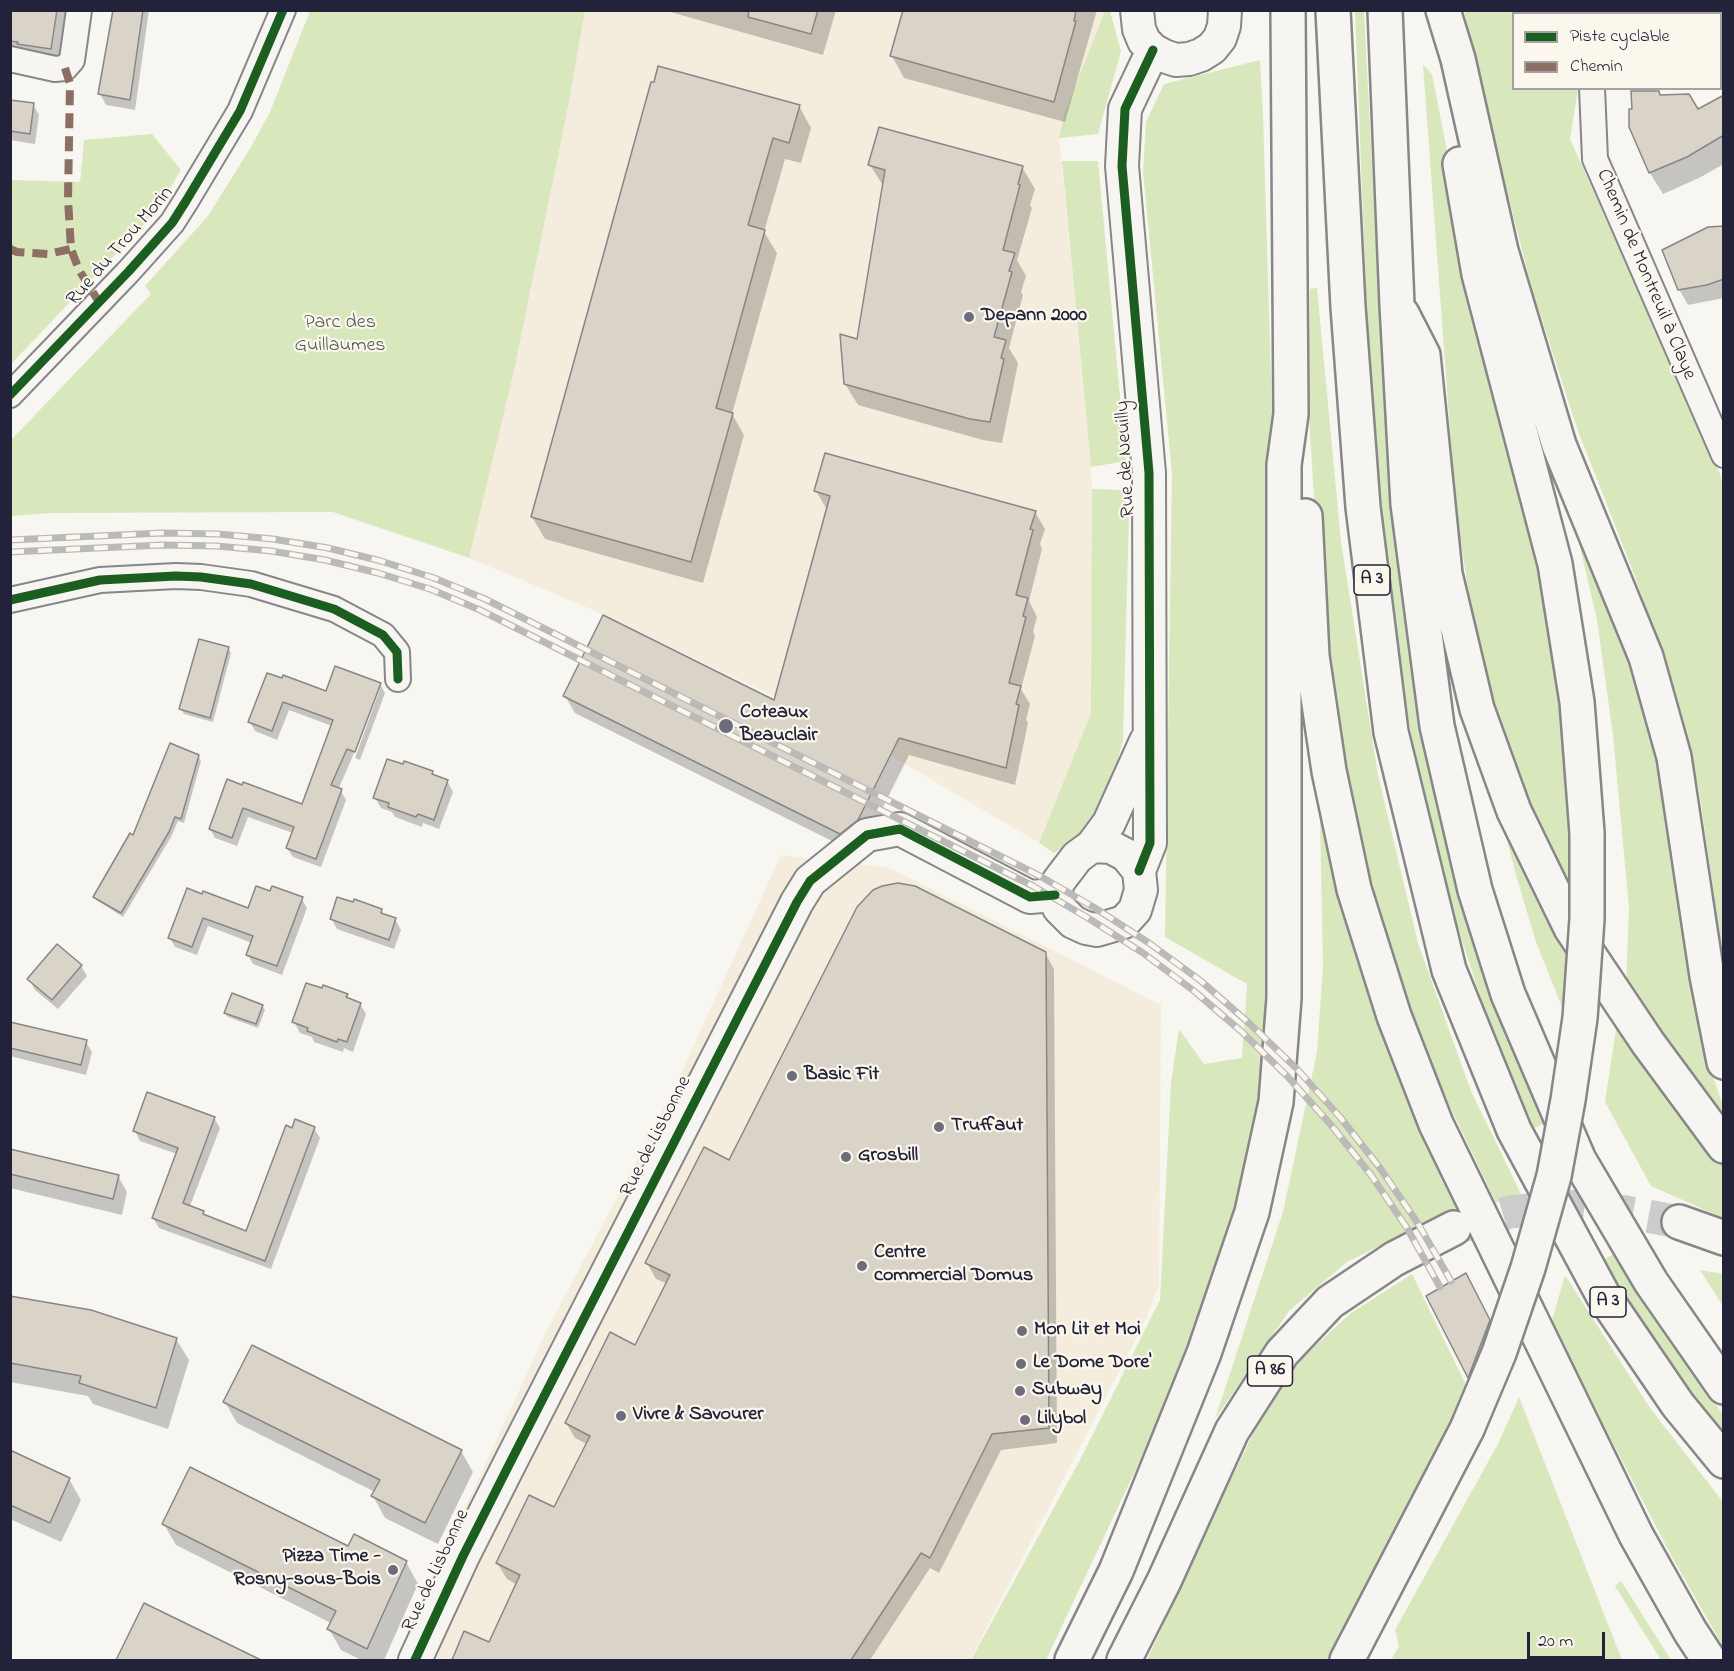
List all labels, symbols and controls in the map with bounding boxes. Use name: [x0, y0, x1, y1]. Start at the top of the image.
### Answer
legend: [1512, 12, 1722, 90]
text: Piste cyclable: [1570, 24, 1670, 50]
text: Chemin: [1570, 54, 1623, 80]
street label: Chemin de Montreuil à Claye: [1590, 166, 1700, 384]
street label: Rue du Trou Morin: [63, 182, 179, 312]
place label: Depann 2000: [981, 305, 1087, 329]
marker: Depann 2000: [962, 310, 976, 324]
park label: Parc des Guillaumes: [294, 312, 386, 359]
street label: Rue de Neuilly: [1112, 400, 1142, 518]
road number: A 3: [1354, 565, 1390, 595]
place label: Coteaux Beauclair: [740, 702, 817, 749]
marker: Coteaux Beauclair: [717, 717, 735, 735]
place label: Basic Fit: [804, 1064, 879, 1088]
marker: Basic Fit: [785, 1069, 799, 1083]
street label: Rue de Lisbonne: [616, 1073, 698, 1201]
place label: Truffaut: [951, 1115, 1023, 1139]
marker: Truffaut: [932, 1120, 946, 1134]
place label: Grosbill: [858, 1145, 918, 1169]
marker: Grosbill: [839, 1150, 853, 1164]
place label: Centre commercial Domus: [874, 1242, 1033, 1289]
marker: Centre commercial Domus: [855, 1259, 869, 1273]
road number: A 3: [1590, 1287, 1626, 1317]
place label: Mon Lit et Moi: [1034, 1319, 1141, 1343]
marker: Mon Lit et Moi: [1015, 1324, 1029, 1338]
place label: Le Dome Dore': [1033, 1352, 1151, 1376]
road number: A 86: [1248, 1356, 1292, 1386]
marker: Le Dome Dore': [1014, 1357, 1028, 1371]
place label: Subway: [1032, 1379, 1102, 1403]
marker: Subway: [1013, 1384, 1027, 1398]
place label: Vivre & Savourer: [633, 1404, 764, 1428]
place label: Lilybol: [1037, 1408, 1086, 1432]
marker: Vivre & Savourer: [614, 1409, 628, 1423]
marker: Lilybol: [1018, 1413, 1032, 1427]
street label: Rue de Lisbonne: [398, 1506, 476, 1636]
place label: Pizza Time - Rosny-sous-Bois: [234, 1546, 381, 1593]
marker: Pizza Time - Rosny-sous-Bois: [386, 1563, 400, 1577]
scale bar: [1530, 1620, 1608, 1658]
text: 20 m: [1538, 1629, 1573, 1655]

